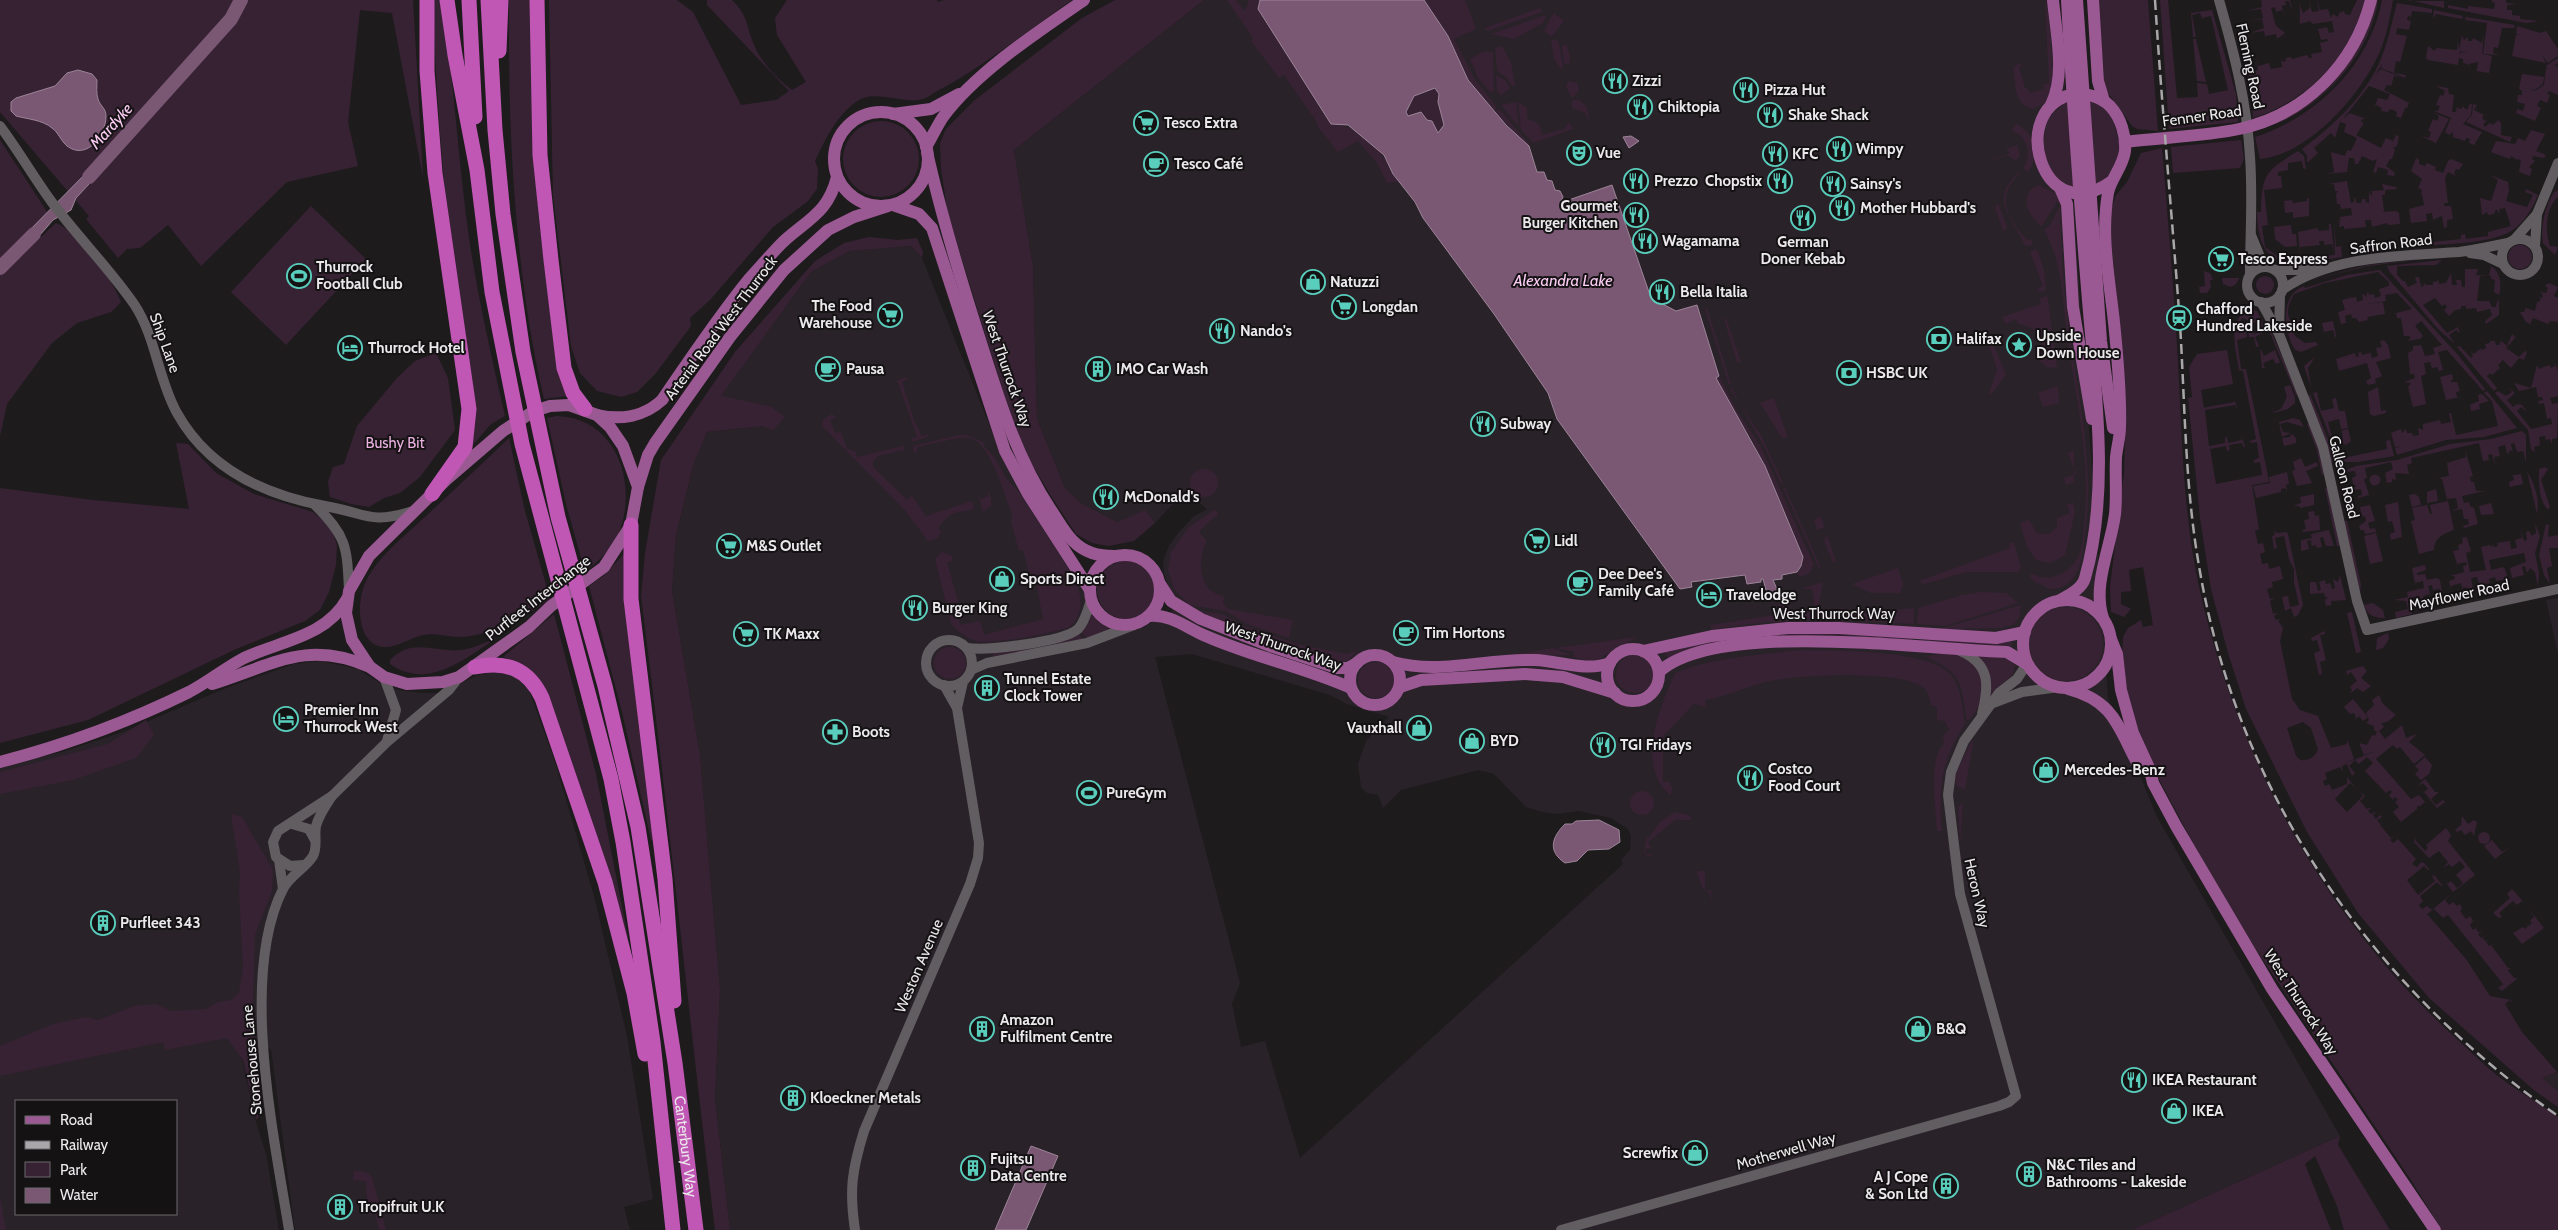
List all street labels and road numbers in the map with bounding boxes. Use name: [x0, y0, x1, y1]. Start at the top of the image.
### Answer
street label: Fleming Road: [2232, 22, 2268, 110]
street label: Fenner Road: [2161, 102, 2243, 130]
street label: Saffron Road: [2349, 230, 2433, 258]
street label: Arterial Road West Thurrock: [661, 252, 781, 403]
street label: West Thurrock Way: [979, 308, 1036, 430]
street label: Ship Lane: [146, 311, 184, 376]
street label: Galleon Road: [2325, 434, 2363, 520]
street label: Purfleet Interchange: [482, 551, 594, 645]
street label: Mayflower Road: [2407, 576, 2511, 614]
street label: West Thurrock Way: [1773, 605, 1896, 623]
street label: West Thurrock Way: [1222, 618, 1344, 675]
street label: Heron Way: [1960, 857, 1994, 930]
street label: Weston Avenue: [891, 916, 947, 1016]
street label: West Thurrock Way: [2260, 946, 2342, 1059]
street label: Stonehouse Lane: [238, 1004, 266, 1116]
street label: Canterbury Way: [670, 1095, 701, 1199]
street label: Motherwell Way: [1734, 1128, 1838, 1174]

